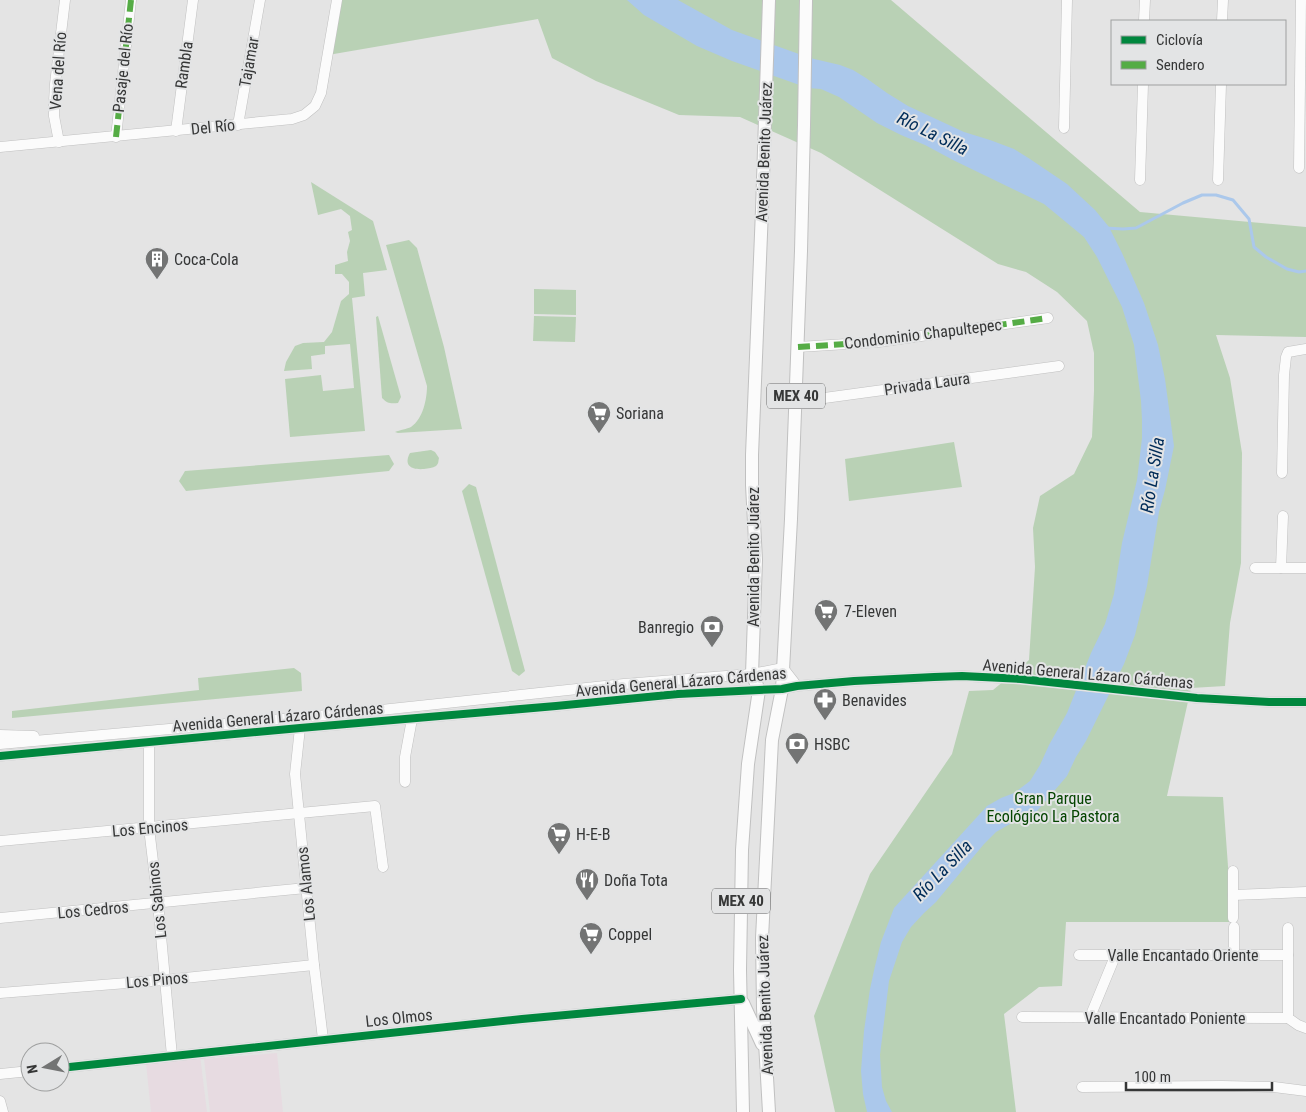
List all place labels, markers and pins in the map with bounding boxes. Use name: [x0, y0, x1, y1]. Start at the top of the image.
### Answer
building icon: Coca-Cola: [144, 246, 170, 280]
place label: Coca-Cola: [174, 250, 239, 269]
supermarket icon: Soriana: [586, 400, 612, 434]
place label: Soriana: [616, 404, 664, 423]
supermarket icon: 7-Eleven: [813, 598, 839, 632]
place label: 7-Eleven: [844, 602, 897, 621]
bank icon: Banregio: [699, 614, 725, 648]
place label: Banregio: [638, 618, 694, 637]
pharmacy icon: Benavides: [812, 687, 838, 721]
place label: Benavides: [842, 691, 907, 710]
bank icon: HSBC: [784, 731, 810, 765]
place label: HSBC: [814, 735, 850, 754]
supermarket icon: H-E-B: [546, 821, 572, 855]
place label: H-E-B: [576, 825, 611, 844]
restaurant icon: Doña Tota: [574, 867, 600, 901]
place label: Doña Tota: [604, 871, 668, 890]
supermarket icon: Coppel: [578, 921, 604, 955]
place label: Coppel: [608, 925, 652, 944]

